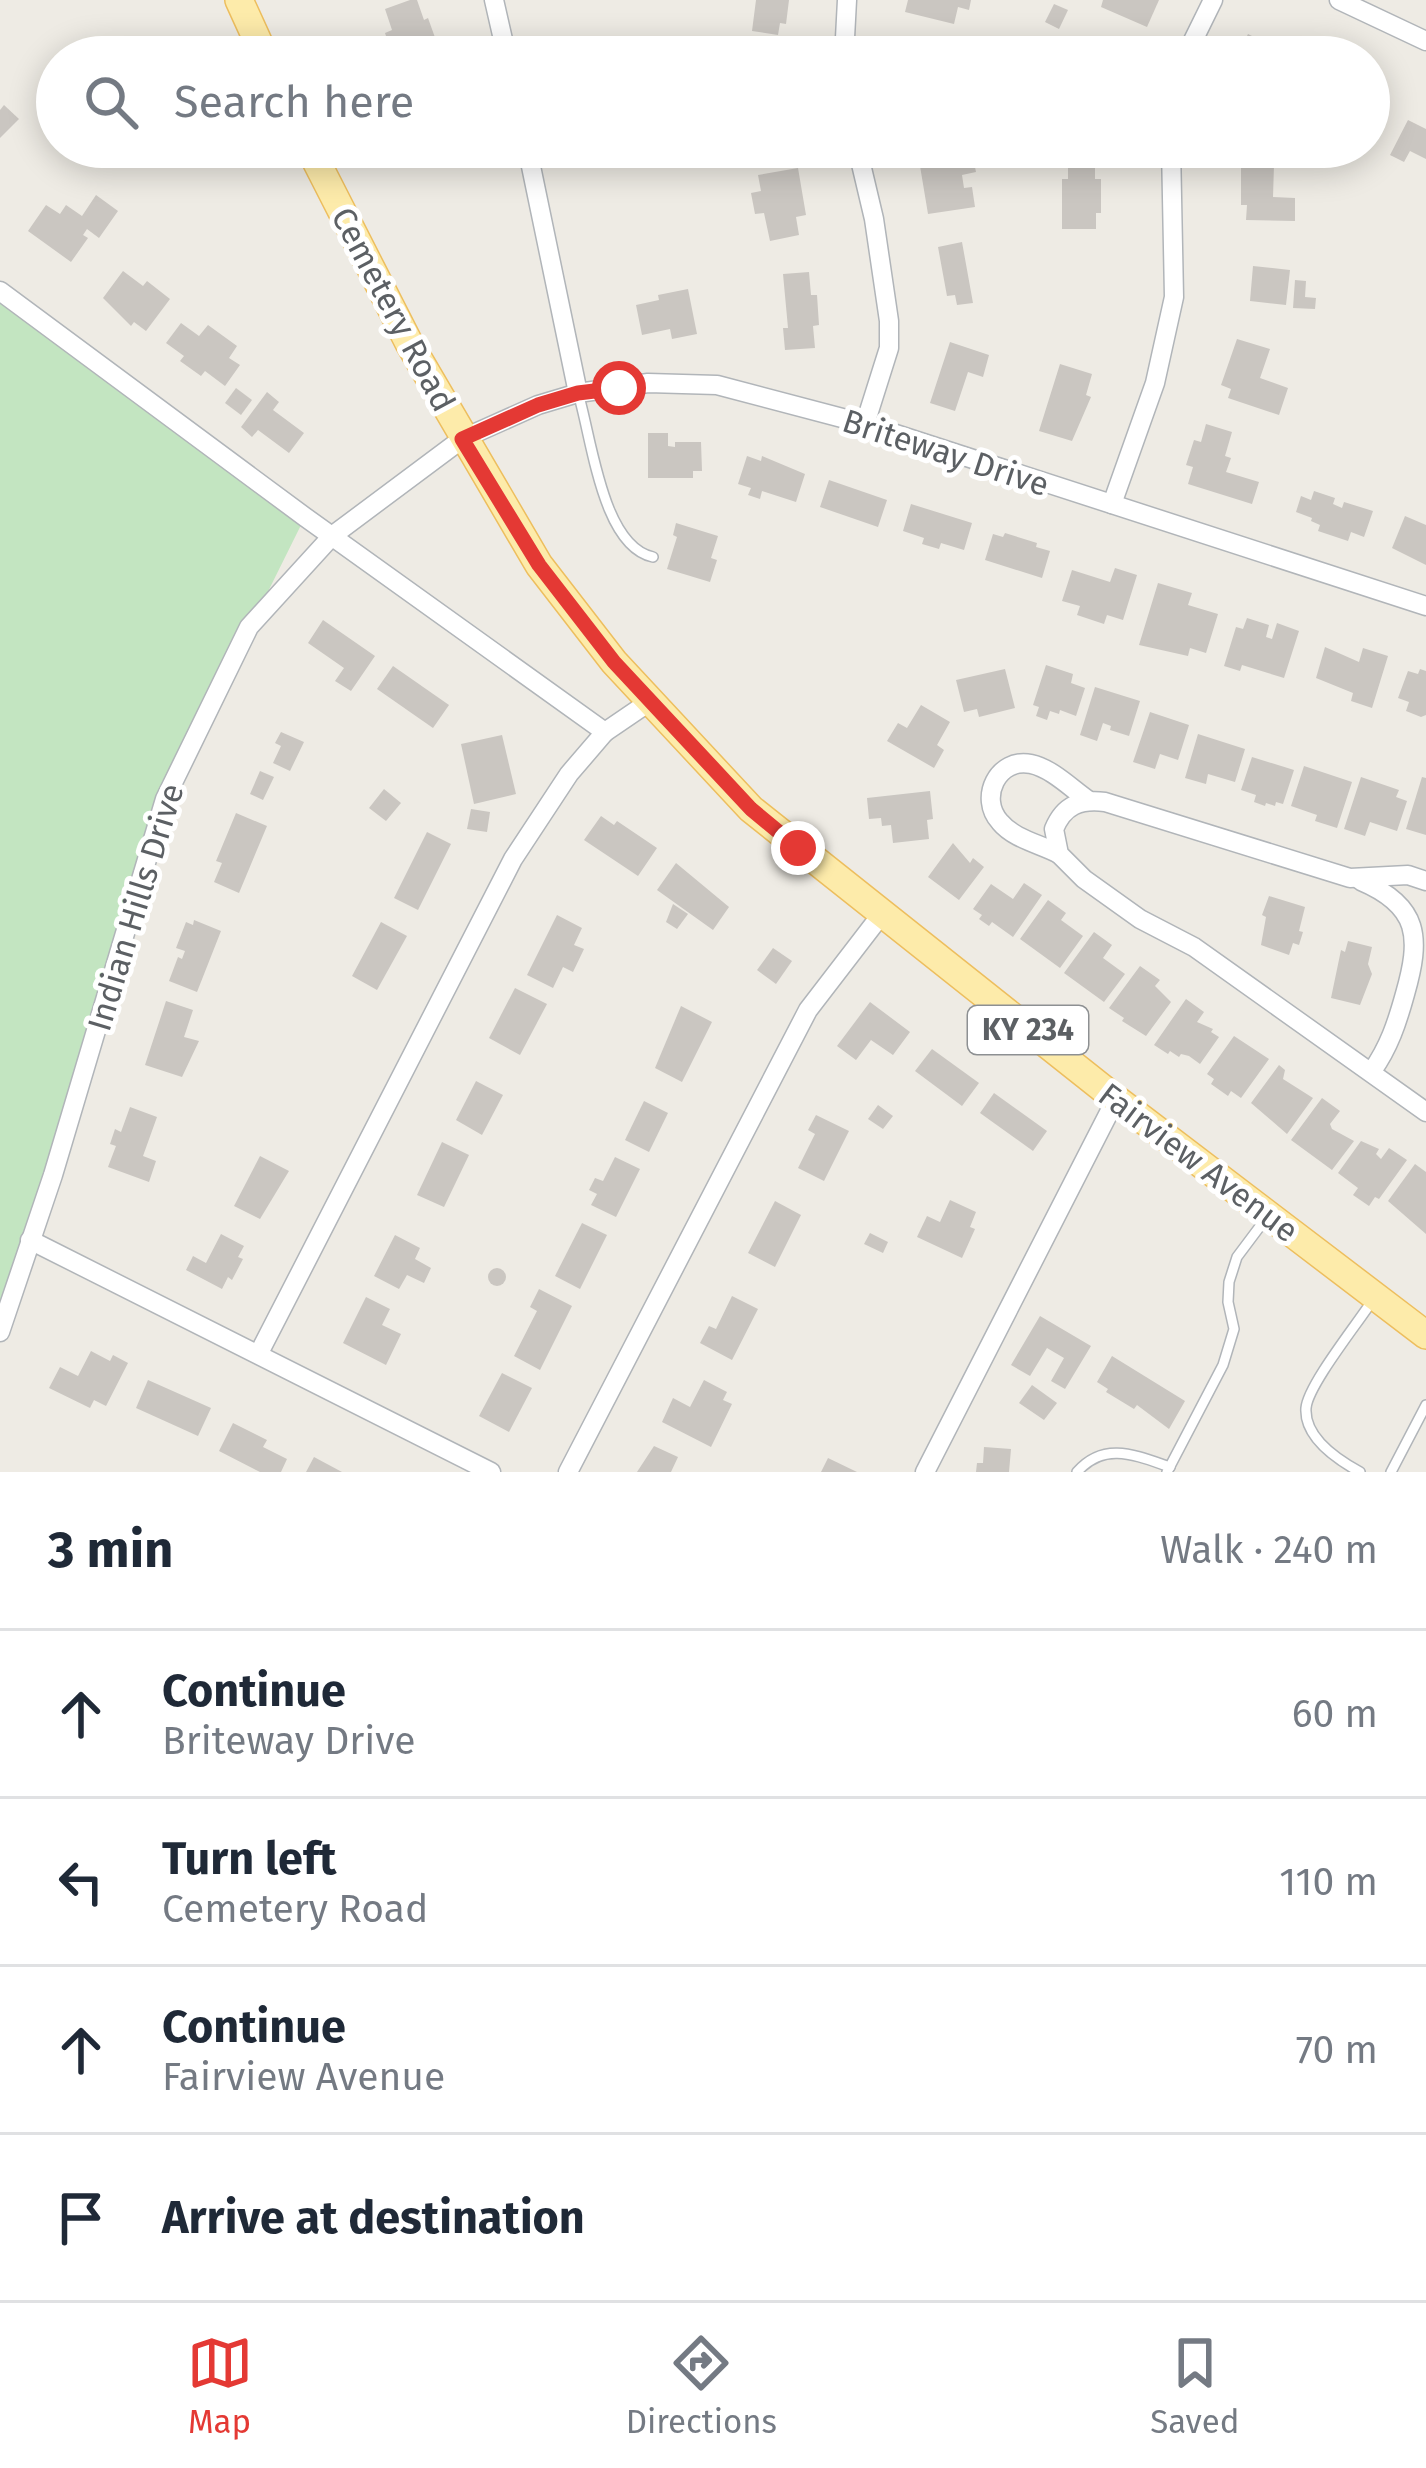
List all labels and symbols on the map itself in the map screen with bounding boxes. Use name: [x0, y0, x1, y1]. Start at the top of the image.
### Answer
street label: Cemetery Road: [323, 201, 464, 418]
route start: [592, 361, 646, 415]
street label: Briteway Drive: [837, 401, 1054, 505]
street label: Indian Hills Drive: [79, 779, 193, 1036]
route end: [771, 821, 825, 875]
road number: KY 234: [968, 1006, 1088, 1054]
street label: Fairview Avenue: [1091, 1075, 1306, 1251]

